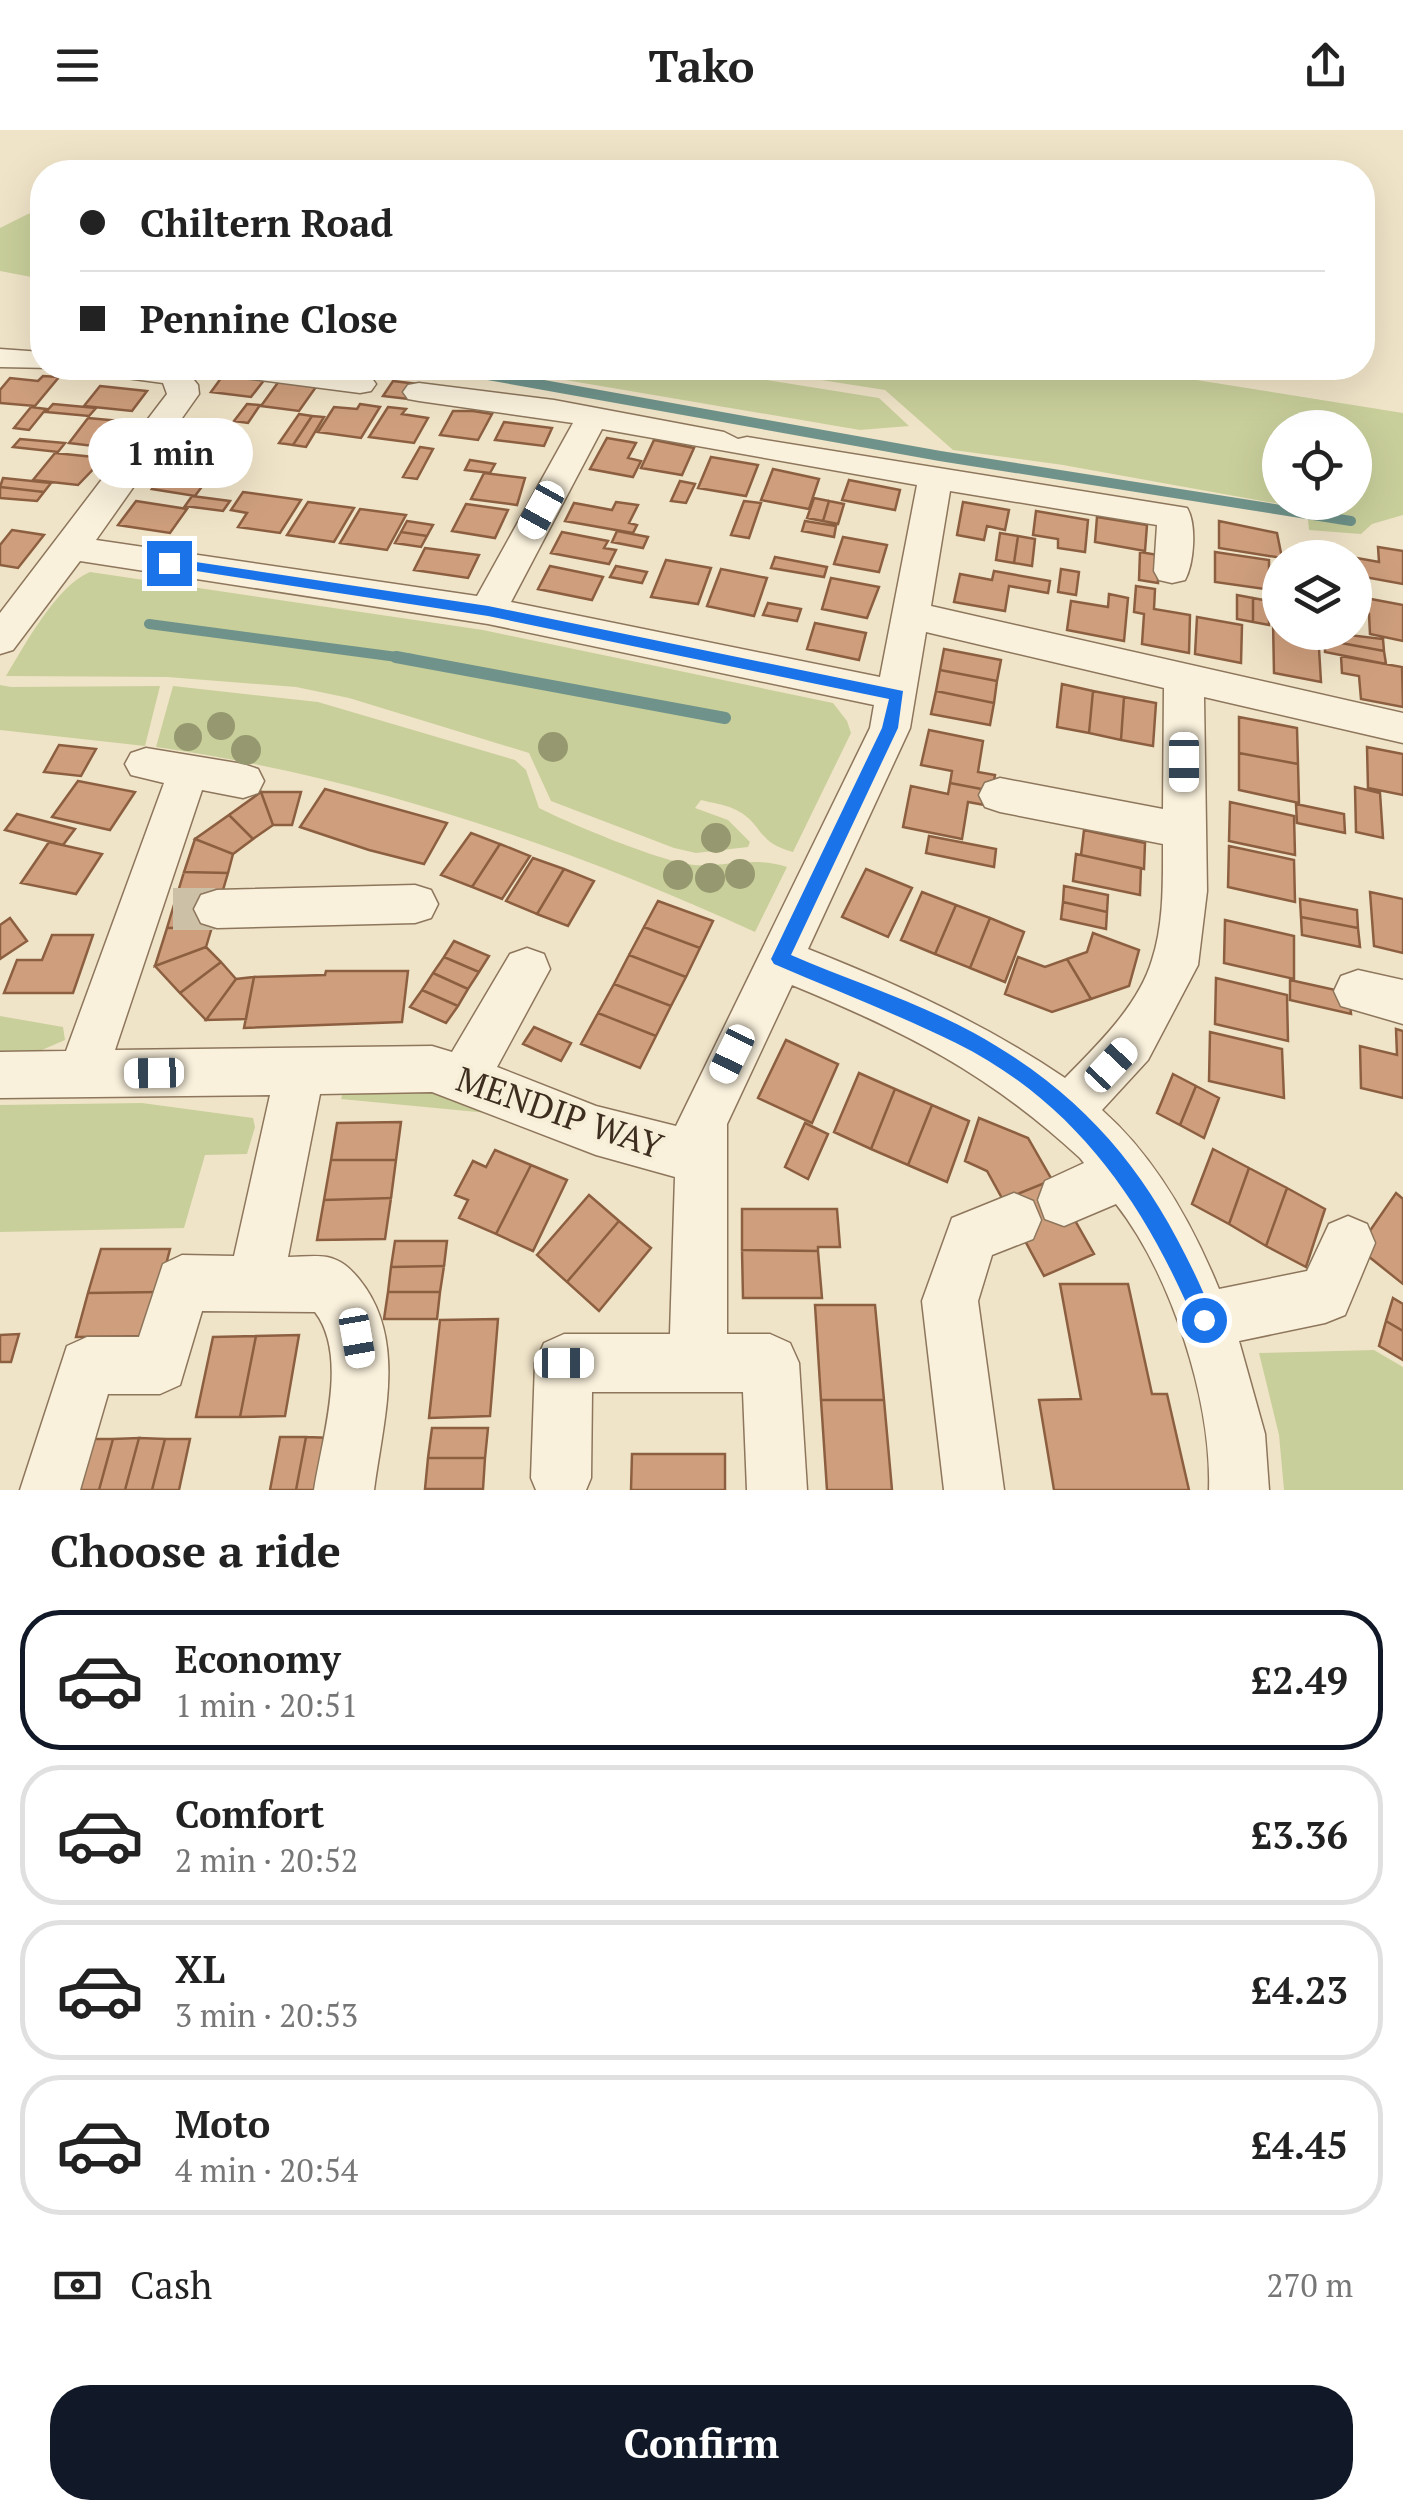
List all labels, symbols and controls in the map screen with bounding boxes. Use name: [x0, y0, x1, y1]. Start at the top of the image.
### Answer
text: Tako: [648, 35, 755, 95]
icon: menu: [50, 38, 105, 93]
icon: share: [1298, 38, 1353, 93]
text: Chiltern Road: [140, 198, 393, 248]
text: Pennine Close: [140, 294, 398, 344]
map controls: [1262, 410, 1372, 650]
button: locate: [1262, 410, 1372, 520]
callout: 1 min: [86, 418, 252, 488]
text: 1 min: [127, 432, 214, 474]
car: [513, 476, 569, 544]
button: layers: [1262, 540, 1372, 650]
route end: [147, 541, 192, 586]
car: [1169, 732, 1199, 792]
car: [705, 1020, 759, 1088]
car: [1080, 1033, 1142, 1097]
street label: MENDIP WAY: [451, 1055, 670, 1169]
car: [124, 1057, 184, 1089]
route start: [1182, 1298, 1227, 1343]
car: [337, 1306, 377, 1370]
car: [534, 1348, 594, 1378]
text: Choose a ride: [50, 1520, 341, 1580]
text: Economy: [175, 1634, 341, 1684]
icon: car: [55, 1635, 145, 1725]
text: £2.49: [1251, 1655, 1348, 1705]
text: 1 min · 20:51: [175, 1684, 358, 1726]
text: Comfort: [175, 1789, 324, 1839]
icon: car: [55, 1790, 145, 1880]
text: £3.36: [1251, 1810, 1348, 1860]
text: 2 min · 20:52: [175, 1839, 358, 1881]
text: XL: [175, 1944, 225, 1994]
icon: car: [55, 1945, 145, 2035]
text: £4.23: [1251, 1965, 1348, 2015]
text: 3 min · 20:53: [175, 1994, 358, 2036]
text: Moto: [175, 2099, 270, 2149]
icon: car: [55, 2100, 145, 2190]
text: £4.45: [1251, 2120, 1348, 2170]
text: 4 min · 20:54: [175, 2149, 358, 2191]
icon: cash: [50, 2258, 105, 2313]
text: Cash: [130, 2260, 212, 2310]
text: 270 m: [1266, 2264, 1353, 2306]
button: Confirm: [50, 2385, 1353, 2500]

